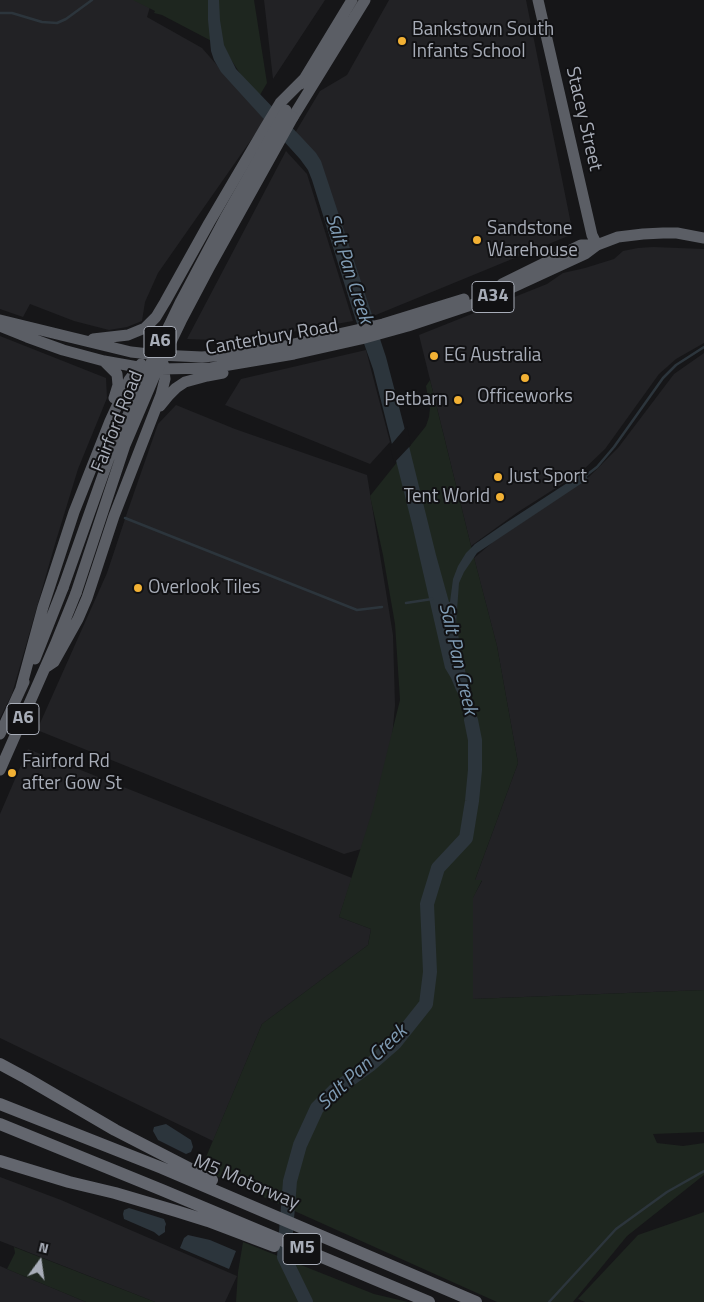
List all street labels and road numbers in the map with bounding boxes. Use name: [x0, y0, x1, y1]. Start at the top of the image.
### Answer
street label: Stacey Street: [560, 65, 606, 173]
road number: A34: [472, 282, 514, 312]
street label: Canterbury Road: [204, 315, 340, 361]
road number: A6: [144, 327, 176, 358]
street label: Fairford Road: [87, 368, 149, 476]
road number: A6: [7, 704, 39, 734]
street label: M5 Motorway: [190, 1150, 302, 1216]
road number: M5: [283, 1234, 321, 1264]

